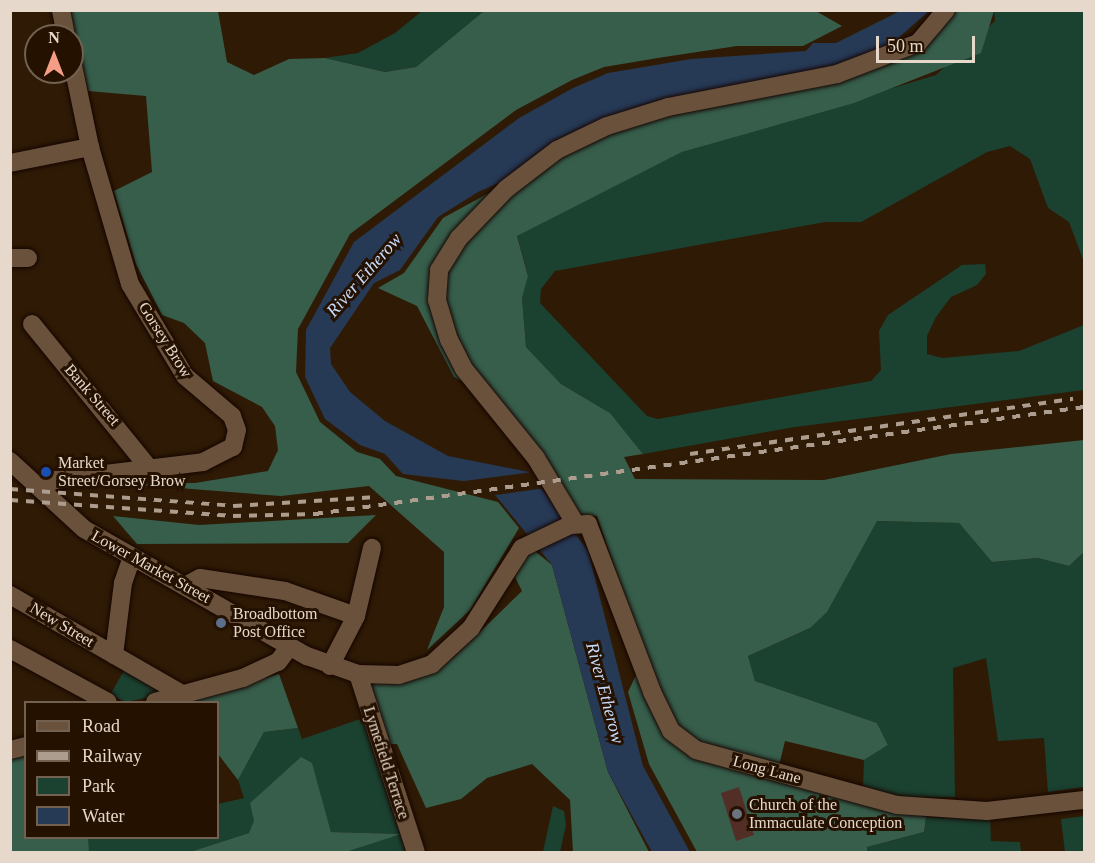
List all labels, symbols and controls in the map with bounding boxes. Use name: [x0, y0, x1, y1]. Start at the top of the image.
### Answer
north arrow: [24, 24, 84, 84]
scale bar: [879, 24, 978, 62]
text: N: [48, 29, 60, 46]
text: 50 m: [887, 36, 924, 56]
water label: River Etherow: [322, 229, 406, 321]
street label: Gorsey Brow: [134, 299, 196, 381]
street label: Bank Street: [60, 360, 124, 430]
place label: Market Street/Gorsey Brow: [58, 453, 186, 491]
marker: Market Street/Gorsey Brow: [39, 465, 53, 479]
street label: Lower Market Street: [88, 526, 214, 608]
street label: New Street: [26, 598, 98, 652]
place label: Broadbottom Post Office: [233, 604, 317, 642]
marker: Broadbottom Post Office: [214, 616, 228, 630]
water label: River Etherow: [581, 640, 629, 746]
legend: [24, 701, 219, 839]
street label: Lymefield Terrace: [359, 704, 413, 822]
text: Road: [82, 716, 120, 736]
text: Railway: [82, 746, 142, 766]
street label: Long Lane: [731, 752, 803, 788]
text: Park: [82, 776, 115, 796]
place label: Church of the Immaculate Conception: [749, 795, 902, 833]
text: Water: [82, 806, 125, 826]
marker: Church of the Immaculate Conception: [730, 807, 744, 821]

